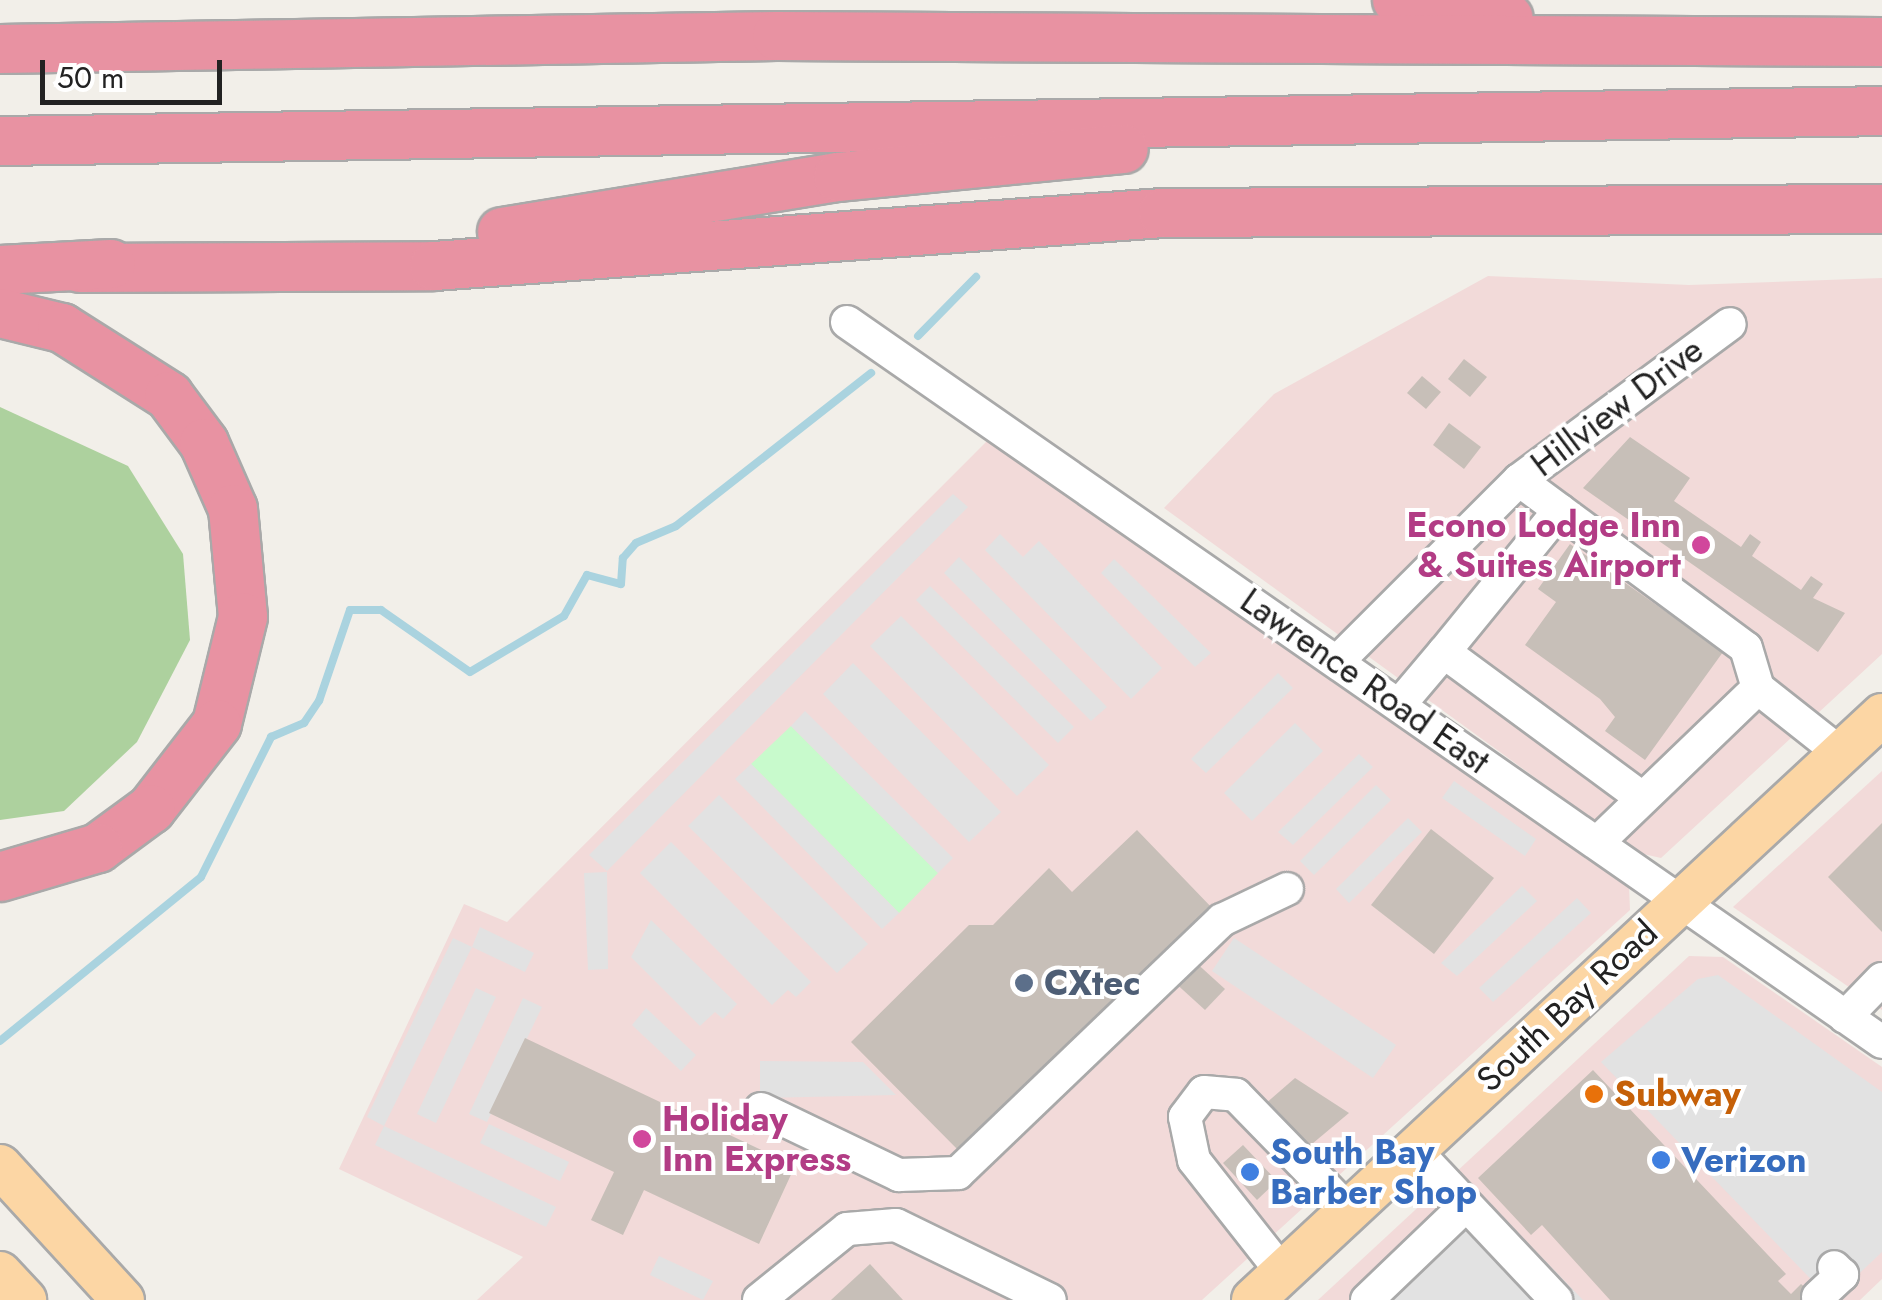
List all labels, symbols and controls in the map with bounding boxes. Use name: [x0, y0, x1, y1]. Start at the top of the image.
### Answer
scale bar: [45, 40, 228, 102]
text: 50 m: [57, 56, 124, 99]
street label: Hillview Drive: [1523, 329, 1711, 485]
place label: Econo Lodge Inn & Suites Airport: [1407, 504, 1681, 586]
marker: Econo Lodge Inn & Suites Airport: [1690, 534, 1712, 556]
street label: Lawrence Road East: [1233, 580, 1497, 782]
street label: South Bay Road: [1468, 912, 1666, 1100]
place label: CXtec: [1044, 962, 1140, 1004]
marker: CXtec: [1013, 972, 1035, 994]
place label: Subway: [1614, 1073, 1741, 1115]
marker: Subway: [1583, 1083, 1605, 1105]
place label: Holiday Inn Express: [662, 1098, 851, 1180]
marker: Holiday Inn Express: [631, 1128, 653, 1150]
place label: South Bay Barber Shop: [1270, 1131, 1477, 1213]
place label: Verizon: [1681, 1139, 1807, 1181]
marker: Verizon: [1650, 1149, 1672, 1171]
marker: South Bay Barber Shop: [1239, 1161, 1261, 1183]

